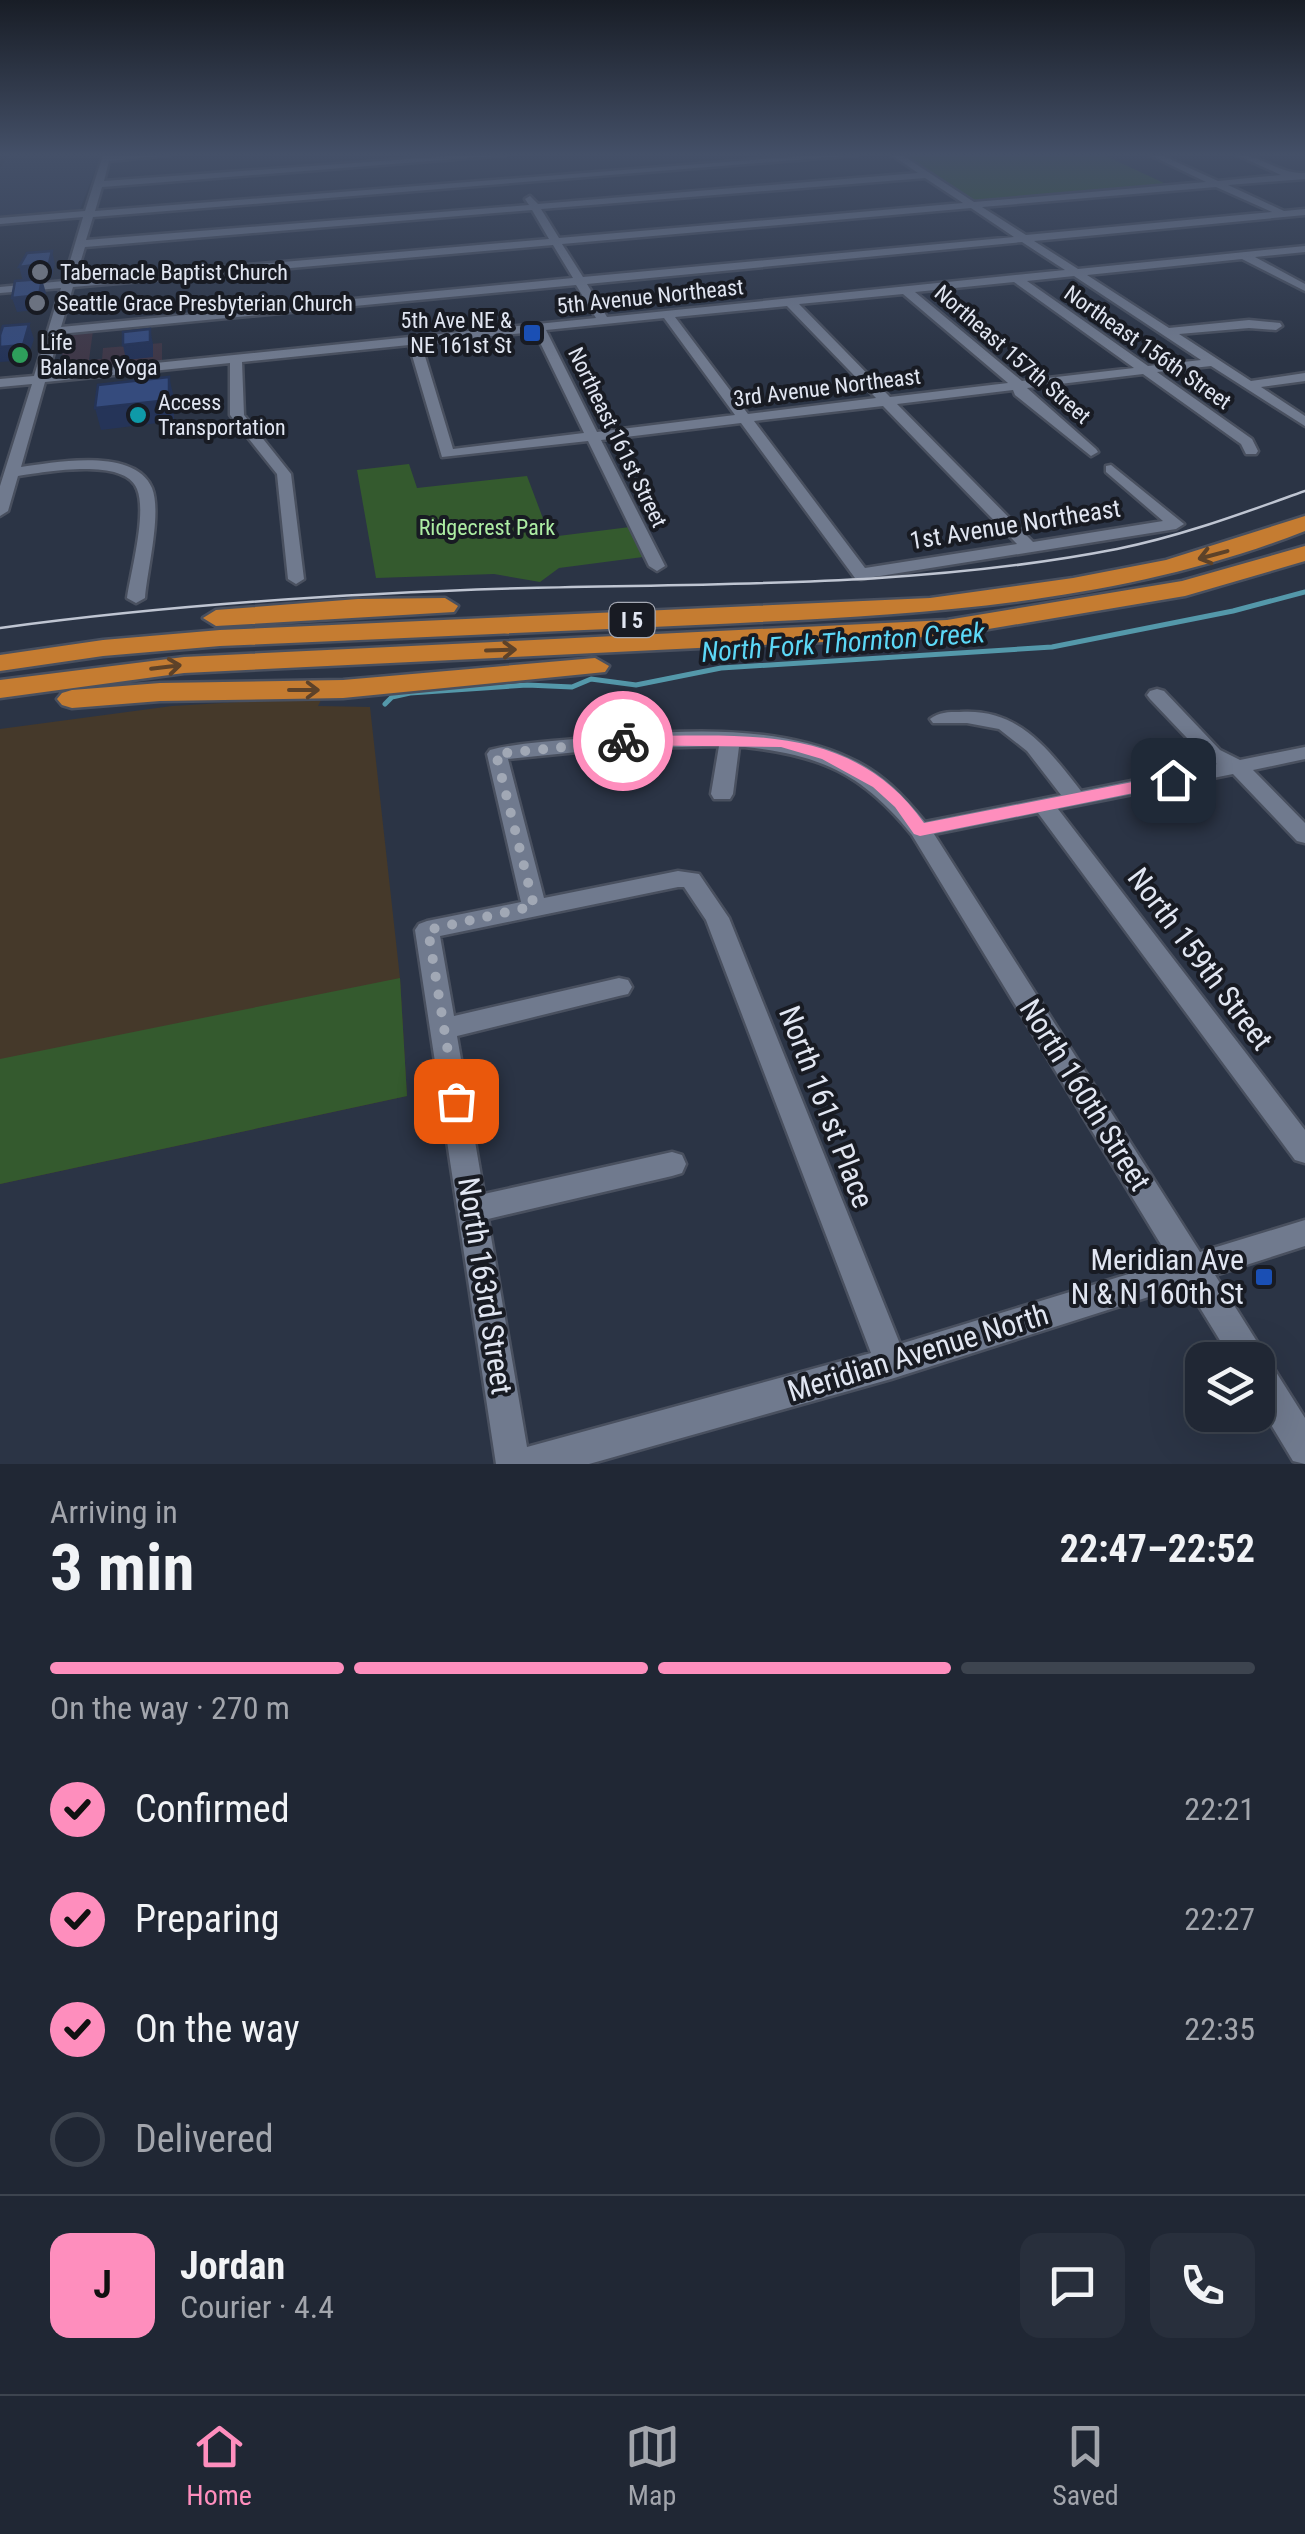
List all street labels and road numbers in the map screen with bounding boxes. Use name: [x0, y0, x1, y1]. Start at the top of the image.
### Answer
street label: 5th Avenue Northeast: [555, 274, 745, 319]
street label: Northeast 157th Street: [930, 280, 1096, 429]
street label: Northeast 156th Street: [1060, 280, 1236, 414]
street label: Northeast 161st Street: [563, 343, 672, 531]
street label: 3rd Avenue Northeast: [732, 364, 922, 411]
street label: 1st Avenue Northeast: [908, 494, 1122, 555]
road number: I 5: [610, 603, 654, 637]
street label: North 159th Street: [1121, 861, 1280, 1057]
street label: North 160th Street: [1013, 993, 1158, 1197]
street label: North 161st Place: [772, 1001, 881, 1213]
street label: North 163rd Street: [451, 1175, 520, 1397]
street label: Meridian Avenue North: [783, 1296, 1052, 1409]

